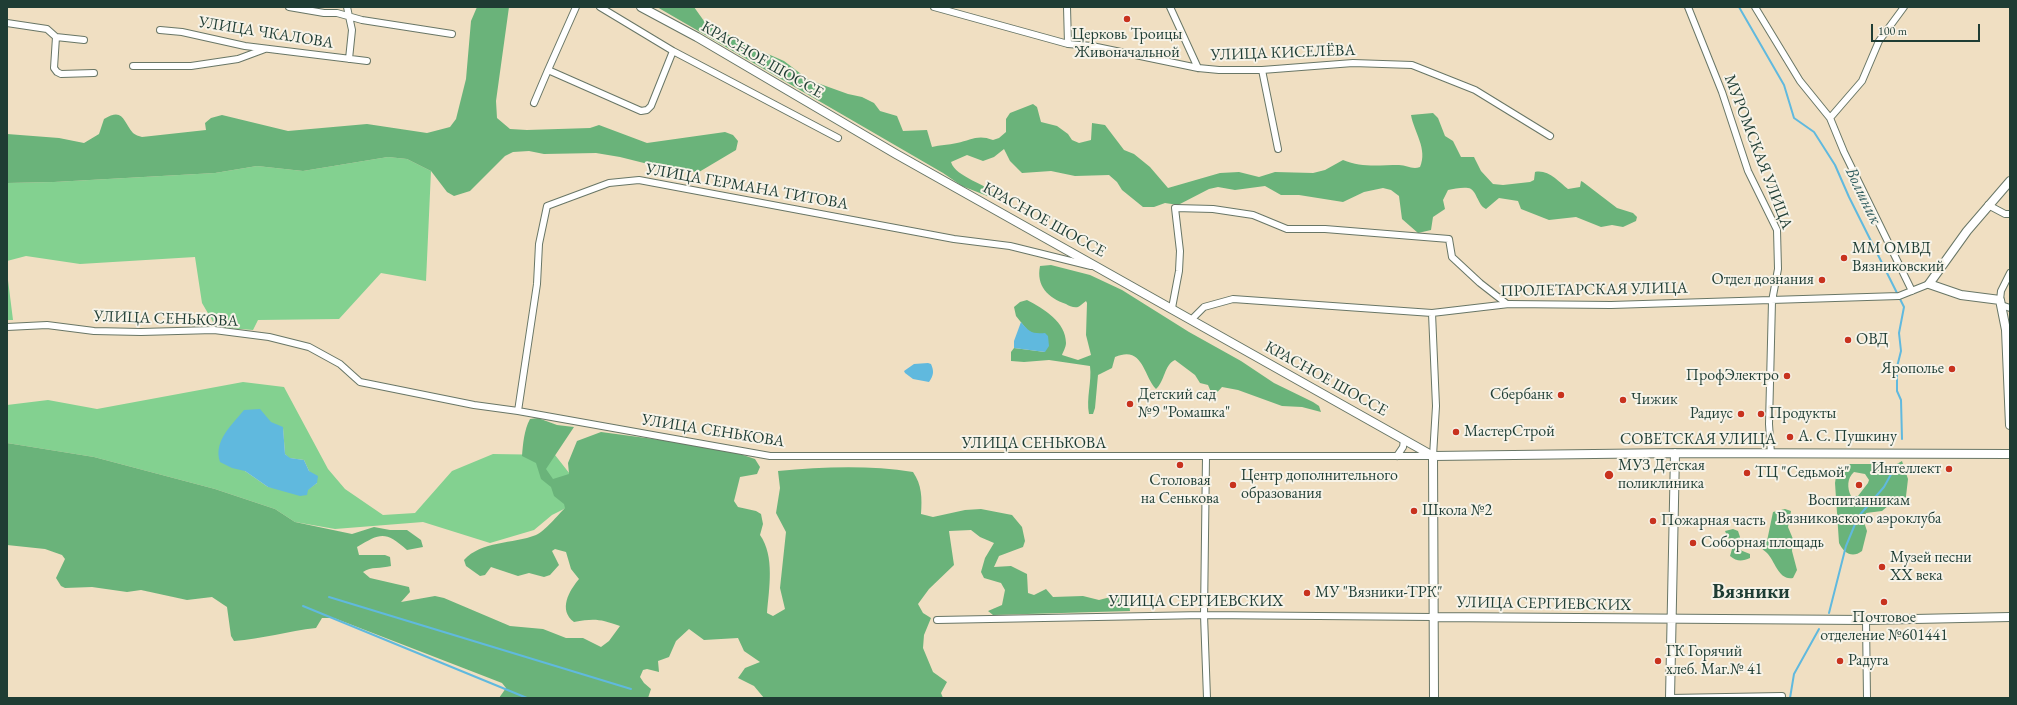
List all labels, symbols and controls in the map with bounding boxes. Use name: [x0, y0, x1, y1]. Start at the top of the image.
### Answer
street label: УЛИЦА ЧКАЛОВА: [197, 13, 335, 53]
marker: Церковь Троицы Живоначальной: [1122, 14, 1132, 24]
scale bar: [1873, 16, 1982, 42]
street label: КРАСНОЕ ШОССЕ: [698, 17, 826, 103]
text: 100 m: [1878, 23, 1907, 39]
place label: Церковь Троицы Живоначальной: [1072, 25, 1182, 63]
street label: УЛИЦА КИСЕЛЁВА: [1210, 41, 1356, 65]
street label: МУРОМСКАЯ УЛИЦА: [1720, 72, 1796, 232]
street label: УЛИЦА ГЕРМАНА ТИТОВА: [644, 160, 850, 214]
water label: Волшник: [1840, 164, 1886, 228]
street label: КРАСНОЕ ШОССЕ: [979, 178, 1109, 262]
place label: ММ ОМВД Вязниковский: [1852, 239, 1944, 277]
marker: ММ ОМВД Вязниковский: [1839, 253, 1849, 263]
place label: Отдел дознания: [1711, 270, 1814, 290]
marker: Отдел дознания: [1817, 275, 1827, 285]
street label: ПРОЛЕТАРСКАЯ УЛИЦА: [1500, 279, 1688, 301]
street label: УЛИЦА СЕНЬКОВА: [93, 307, 239, 331]
place label: ОВД: [1856, 330, 1889, 350]
marker: ОВД: [1843, 335, 1853, 345]
street label: КРАСНОЕ ШОССЕ: [1261, 337, 1391, 421]
place label: Ярополье: [1881, 359, 1944, 379]
marker: Ярополье: [1947, 364, 1957, 374]
place label: ПрофЭлектро: [1686, 366, 1779, 386]
marker: ПрофЭлектро: [1782, 371, 1792, 381]
place label: Детский сад №9 "Ромашка": [1138, 385, 1230, 423]
place label: Сбербанк: [1490, 385, 1553, 405]
marker: Сбербанк: [1556, 390, 1566, 400]
place label: Чижик: [1631, 390, 1678, 410]
marker: Чижик: [1618, 395, 1628, 405]
marker: Детский сад №9 "Ромашка": [1125, 399, 1135, 409]
place label: Радиус: [1690, 404, 1733, 424]
place label: Продукты: [1769, 404, 1836, 424]
marker: Радиус: [1736, 409, 1746, 419]
marker: Продукты: [1756, 409, 1766, 419]
street label: УЛИЦА СЕНЬКОВА: [640, 410, 786, 452]
place label: МастерСтрой: [1464, 422, 1555, 442]
marker: МастерСтрой: [1451, 427, 1461, 437]
place label: А. С. Пушкину: [1798, 427, 1897, 447]
street label: СОВЕТСКАЯ УЛИЦА: [1620, 430, 1776, 450]
marker: А. С. Пушкину: [1785, 432, 1795, 442]
street label: УЛИЦА СЕНЬКОВА: [962, 434, 1106, 454]
place label: МУЗ Детская поликлиника: [1618, 456, 1705, 494]
place label: Интеллект: [1871, 459, 1941, 479]
marker: Столовая на Сенькова: [1175, 460, 1185, 470]
place label: ТЦ "Седьмой": [1755, 463, 1850, 483]
marker: Интеллект: [1944, 464, 1954, 474]
place label: Центр дополнительного образования: [1241, 466, 1398, 504]
marker: ТЦ "Седьмой": [1742, 468, 1752, 478]
marker: МУЗ Детская поликлиника: [1603, 469, 1615, 481]
place label: Столовая на Сенькова: [1141, 471, 1219, 509]
marker: Центр дополнительного образования: [1228, 480, 1238, 490]
marker: Воспитанникам Вязниковского аэроклуба: [1854, 480, 1864, 490]
place label: Воспитанникам Вязниковского аэроклуба: [1777, 491, 1941, 529]
place label: Школа №2: [1422, 501, 1492, 521]
marker: Школа №2: [1409, 506, 1419, 516]
place label: Пожарная часть: [1661, 511, 1766, 531]
marker: Пожарная часть: [1648, 516, 1658, 526]
place label: Соборная площадь: [1701, 533, 1824, 553]
marker: Соборная площадь: [1688, 538, 1698, 548]
place label: Музей песни XX века: [1890, 548, 1972, 586]
marker: Музей песни XX века: [1877, 562, 1887, 572]
district label: Вязники: [1712, 581, 1790, 605]
place label: МУ "Вязники-ТРК": [1315, 583, 1442, 603]
marker: МУ "Вязники-ТРК": [1302, 588, 1312, 598]
street label: УЛИЦА СЕРГИЕВСКИХ: [1109, 592, 1283, 612]
street label: УЛИЦА СЕРГИЕВСКИХ: [1456, 593, 1632, 615]
marker: Почтовое отделение №601441: [1879, 597, 1889, 607]
place label: Почтовое отделение №601441: [1820, 608, 1948, 646]
place label: ГК Горячий хлеб. Маг.№ 41: [1666, 642, 1762, 680]
place label: Радуга: [1848, 651, 1889, 671]
marker: ГК Горячий хлеб. Маг.№ 41: [1653, 656, 1663, 666]
marker: Радуга: [1835, 656, 1845, 666]

